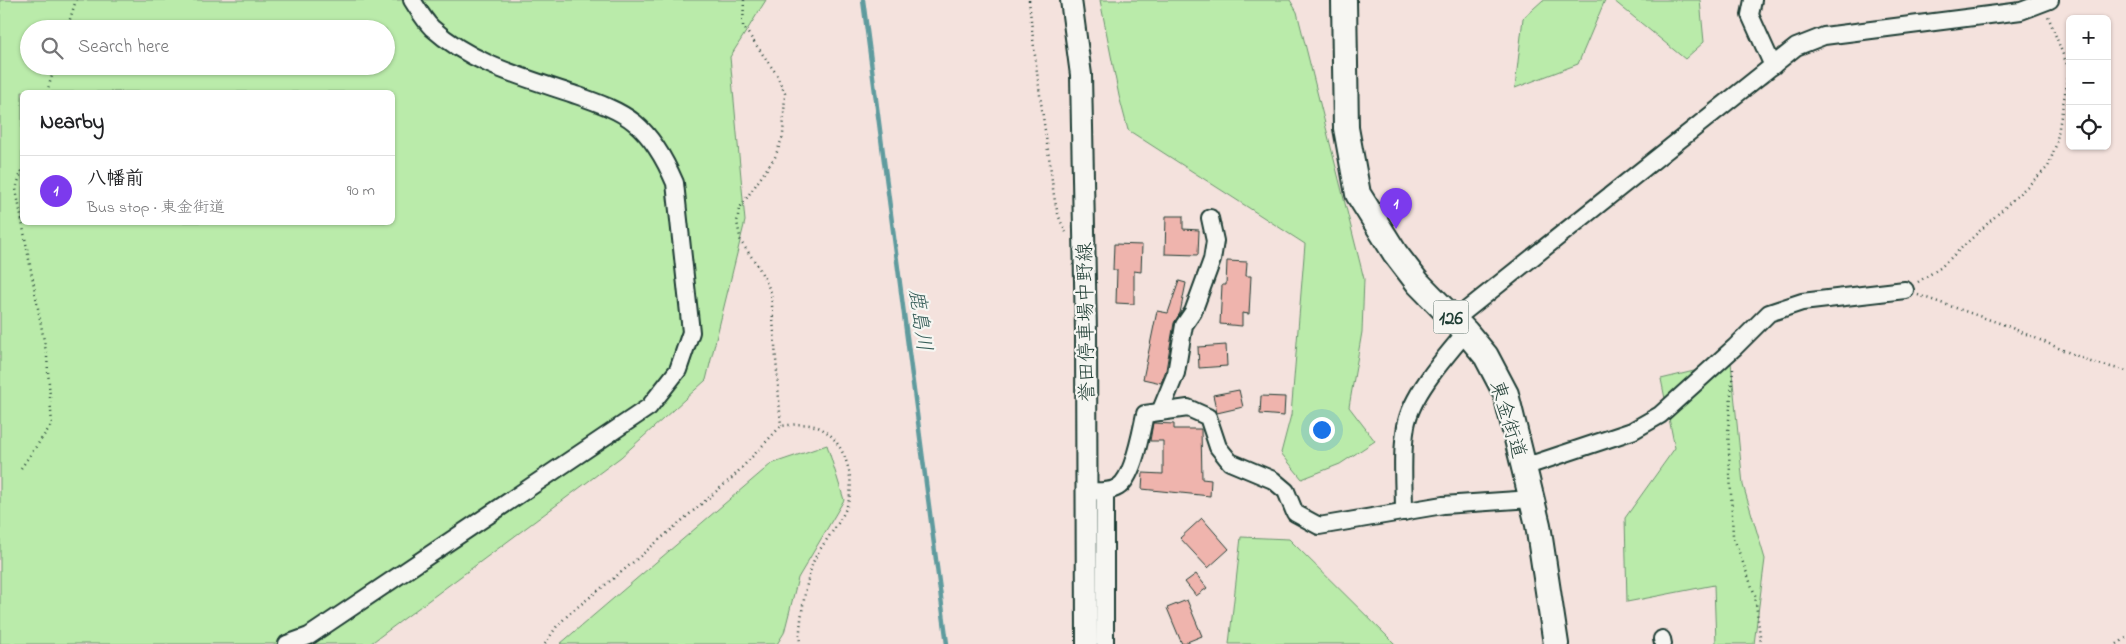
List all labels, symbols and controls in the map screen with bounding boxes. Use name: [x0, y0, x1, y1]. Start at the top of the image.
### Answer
map controls: [2066, 15, 2111, 150]
button: +: [2066, 15, 2111, 60]
search box: [20, 20, 395, 75]
icon: search: [38, 34, 66, 62]
text: Search here: [78, 34, 169, 61]
button: −: [2066, 60, 2111, 105]
button: locate: [2066, 105, 2111, 150]
text: Nearby: [40, 108, 104, 138]
text: 八幡前: [87, 166, 144, 193]
text: 1: [53, 179, 59, 203]
text: 90 m: [347, 179, 375, 203]
pin: 1: [1380, 188, 1412, 229]
text: Bus stop · 東金街道: [87, 196, 225, 220]
street label: 誉田停車場中野線: [1072, 242, 1103, 402]
water label: 鹿島川: [900, 287, 938, 354]
road number: 126: [1434, 300, 1468, 334]
street label: 東金街道: [1481, 377, 1532, 462]
your location: [1309, 417, 1335, 443]

